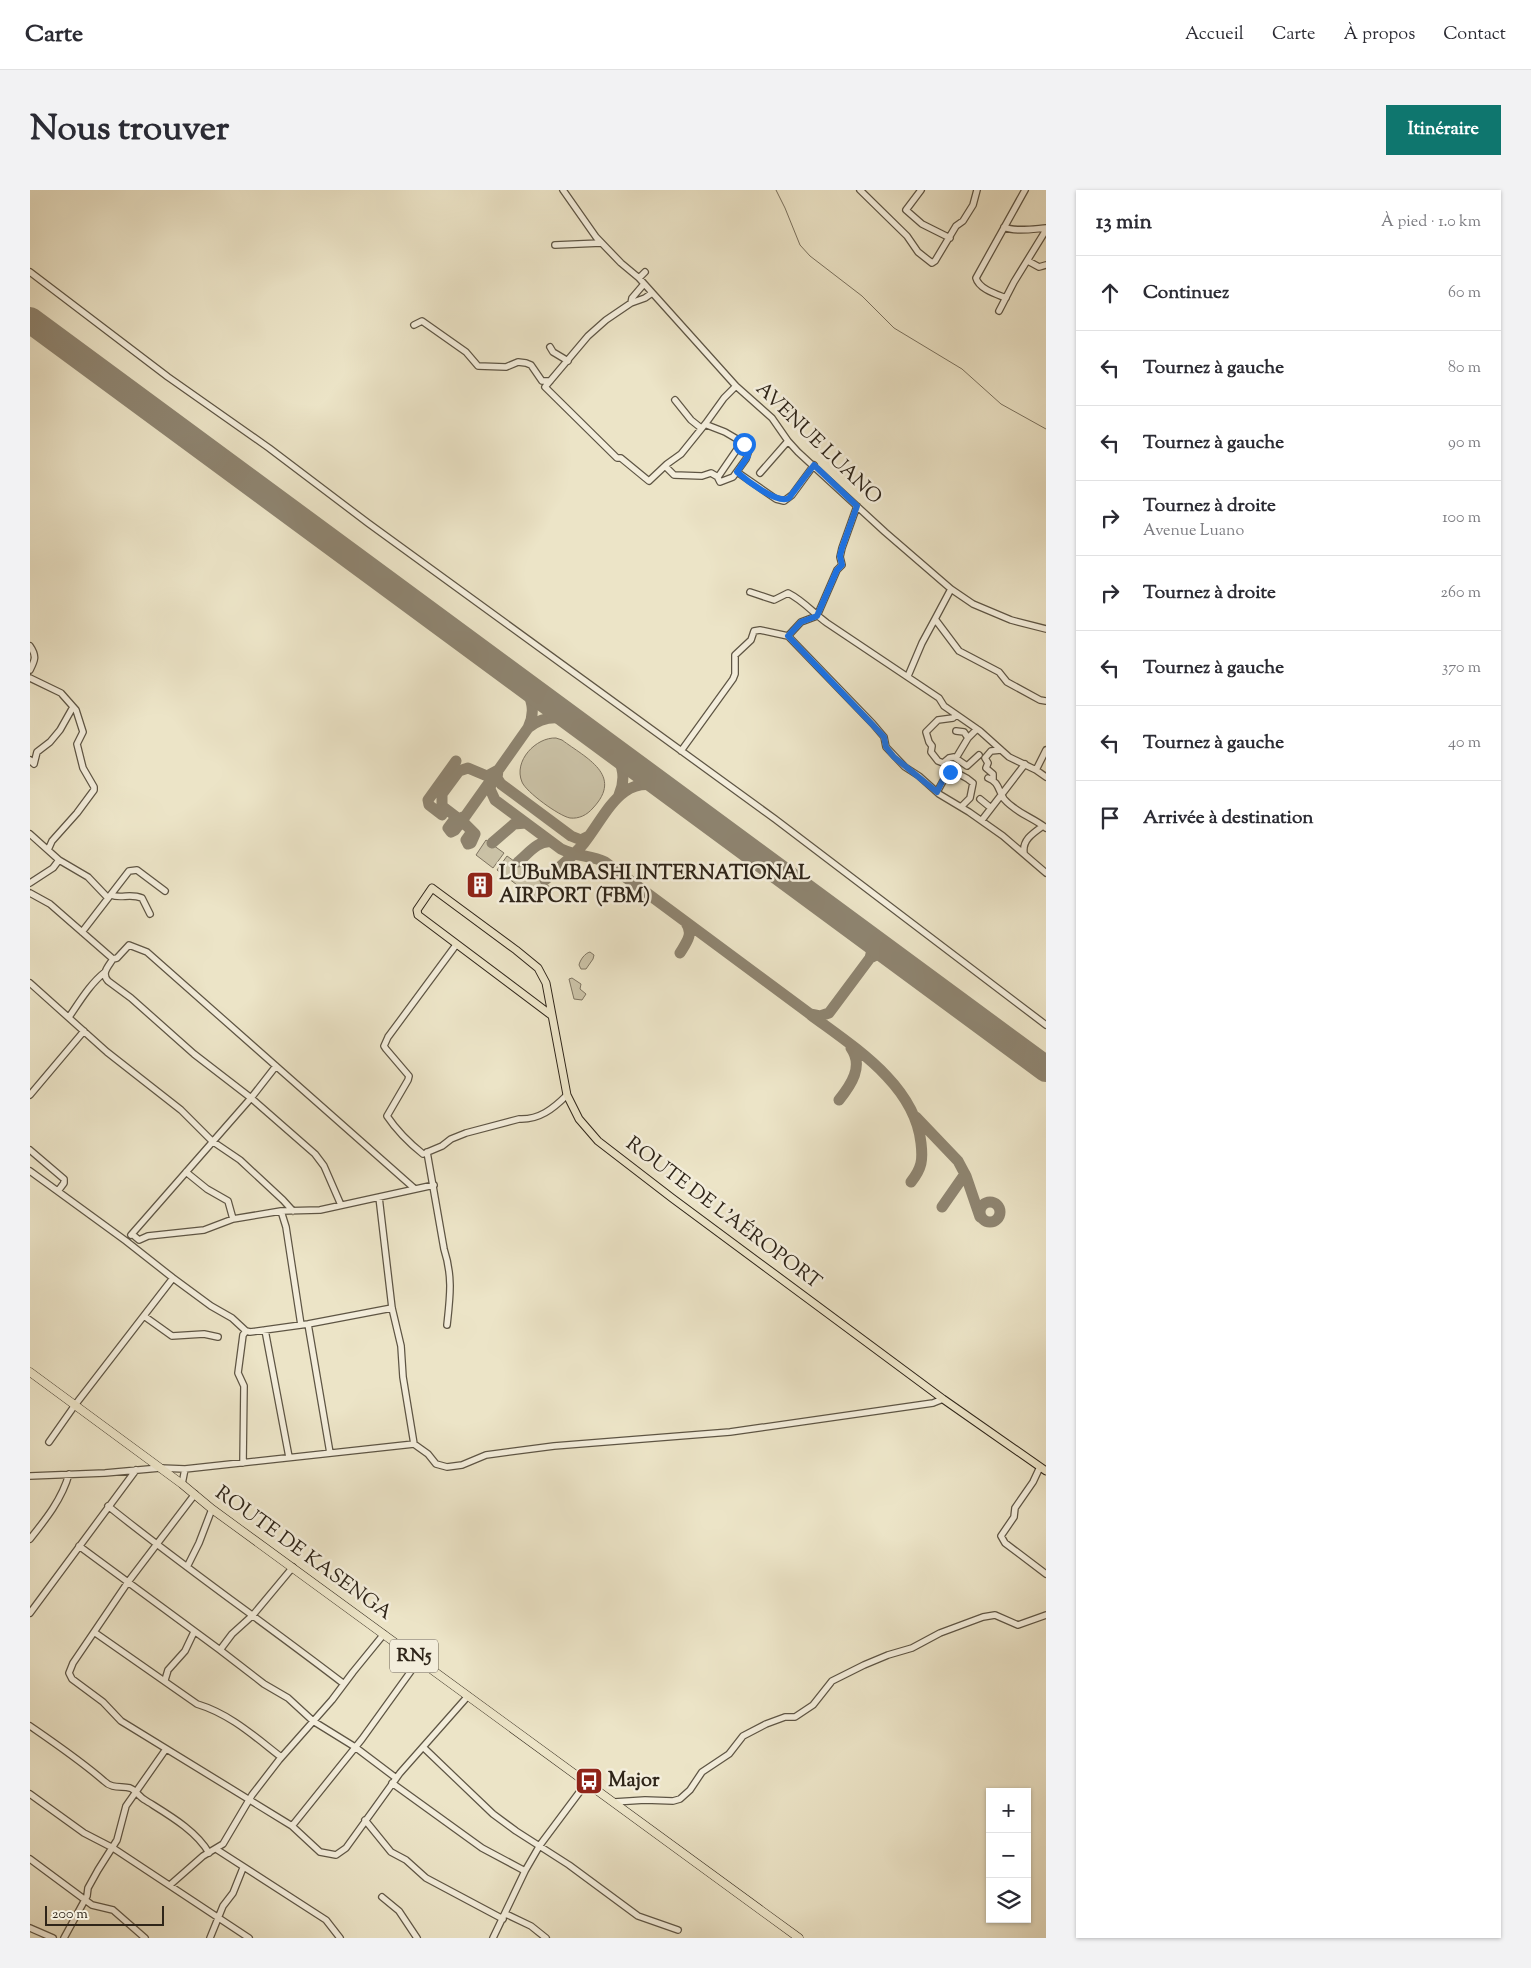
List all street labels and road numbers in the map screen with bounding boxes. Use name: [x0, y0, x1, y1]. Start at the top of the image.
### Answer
street label: AVENUE LUANO: [748, 376, 888, 512]
street label: ROUTE DE L'AÉROPORT: [619, 1130, 828, 1297]
street label: ROUTE DE KASENGA: [208, 1480, 398, 1628]
road number: RN5: [390, 1640, 438, 1672]

